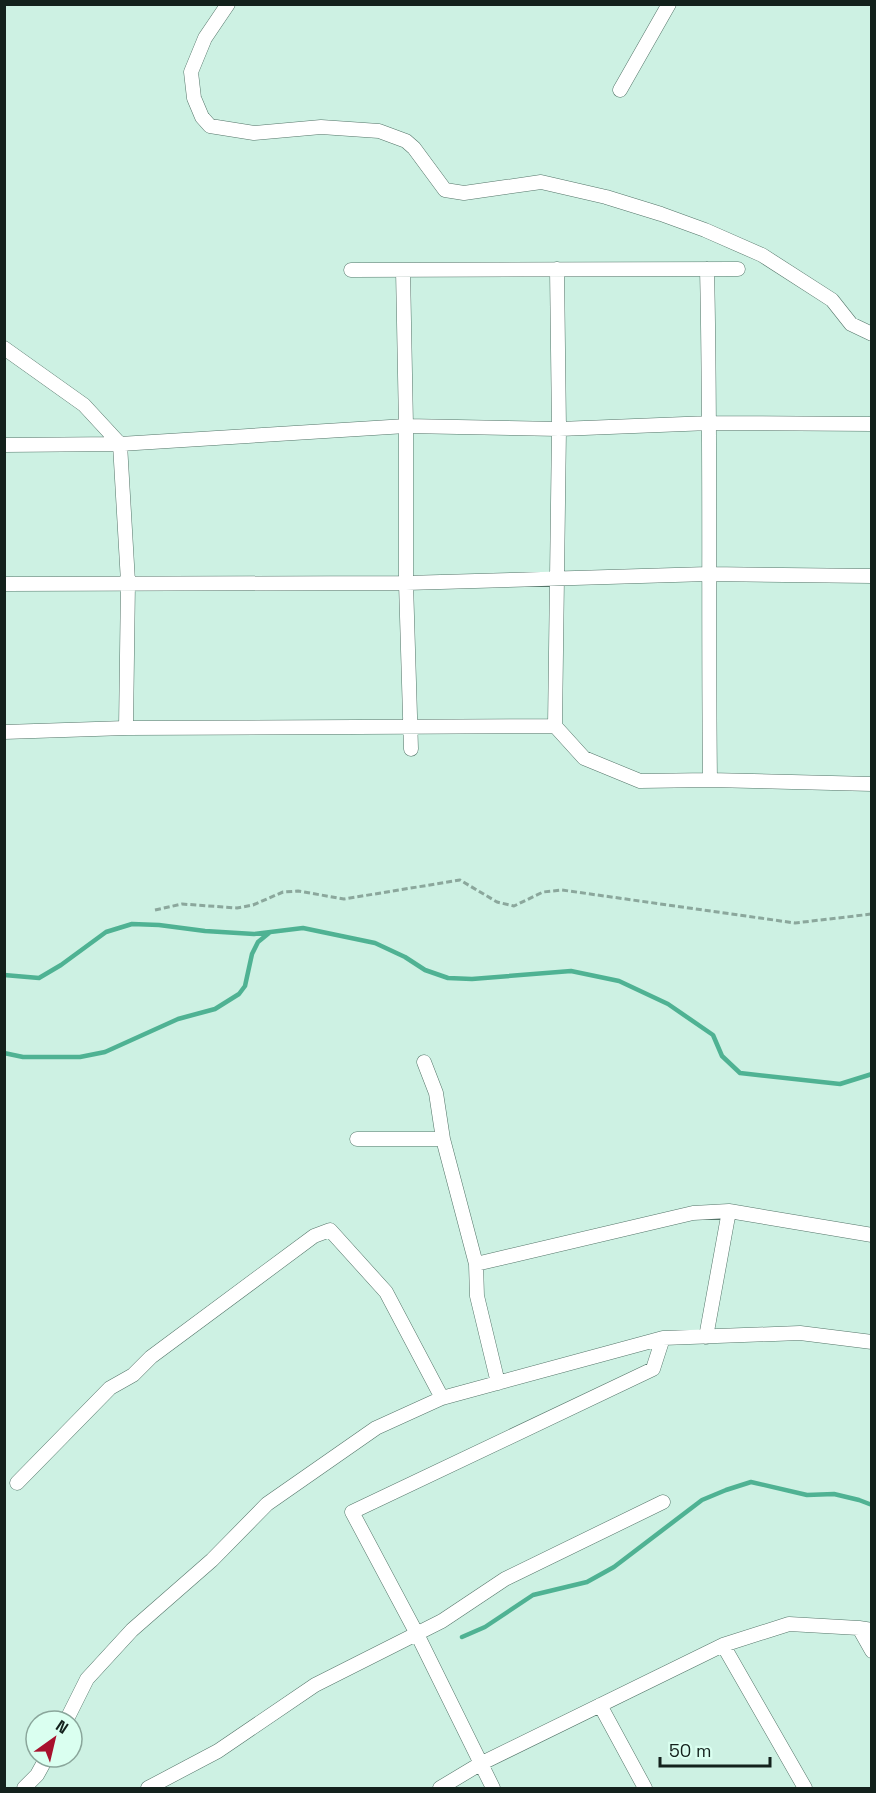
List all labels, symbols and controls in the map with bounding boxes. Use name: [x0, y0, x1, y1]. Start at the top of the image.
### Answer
north arrow: [24, 1709, 84, 1769]
text: N: [52, 1715, 72, 1739]
scale bar: [660, 1730, 770, 1768]
text: 50 m: [669, 1739, 711, 1762]

